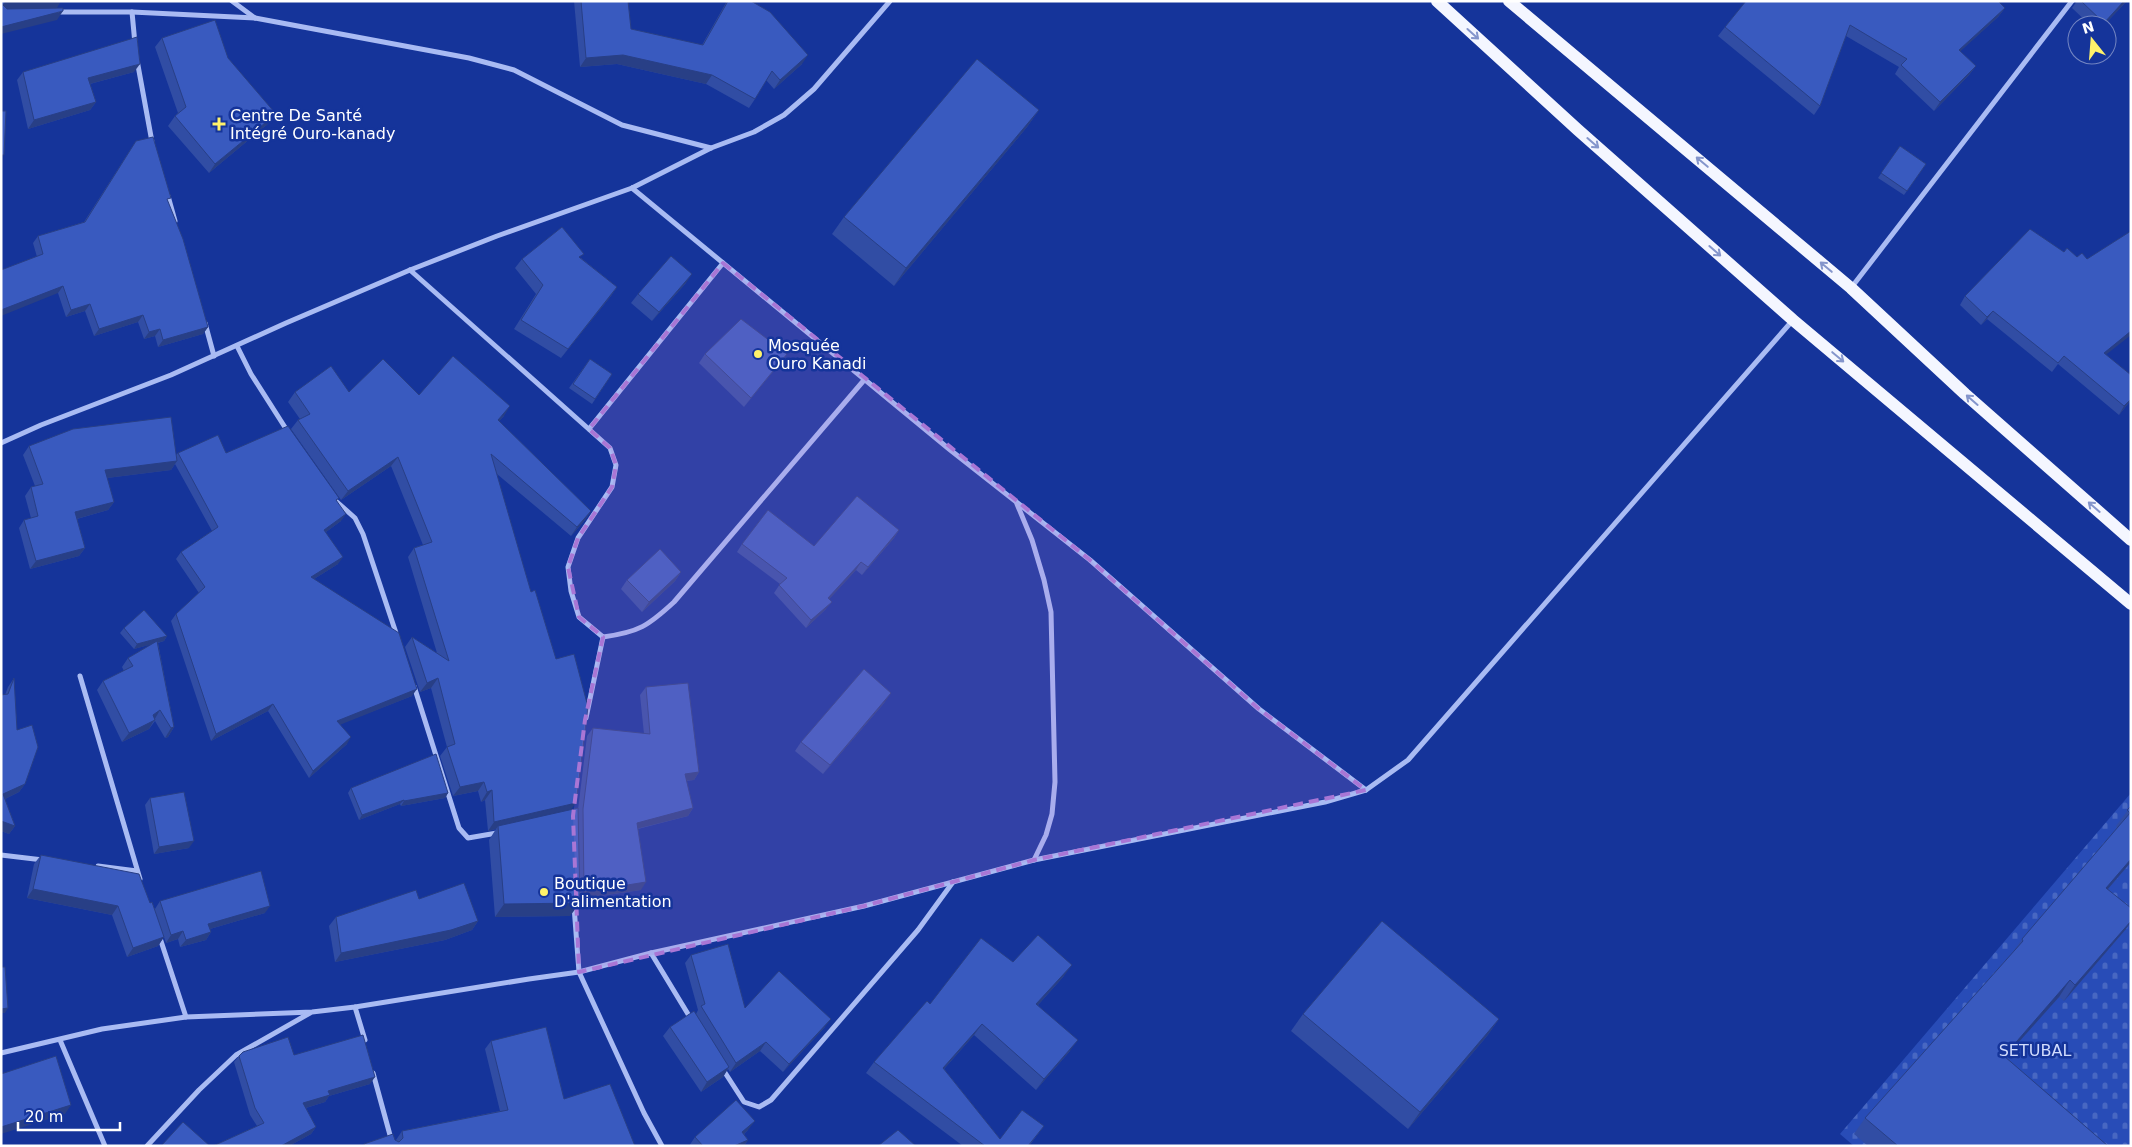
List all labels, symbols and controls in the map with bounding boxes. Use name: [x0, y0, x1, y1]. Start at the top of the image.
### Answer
north arrow: [2067, 15, 2117, 65]
text: N: [2080, 18, 2096, 37]
one-way arrow: [1466, 28, 1479, 40]
place label: Centre De Santé Intégré Ouro-kanady: [230, 106, 395, 143]
marker: Centre De Santé Intégré Ouro-kanady: [212, 117, 226, 131]
one-way arrow: [1586, 138, 1599, 149]
one-way arrow: [1696, 156, 1709, 168]
one-way arrow: [1708, 245, 1721, 257]
one-way arrow: [1820, 261, 1833, 273]
place label: Mosquée Ouro Kanadi: [768, 336, 866, 373]
marker: Mosquée Ouro Kanadi: [752, 348, 764, 360]
one-way arrow: [1831, 352, 1844, 363]
one-way arrow: [1966, 394, 1979, 406]
one-way arrow: [2088, 502, 2101, 513]
place label: Boutique D'alimentation: [554, 874, 672, 911]
marker: Boutique D'alimentation: [538, 886, 550, 898]
park label: SETUBAL: [1999, 1041, 2071, 1060]
scale bar: [18, 1100, 120, 1132]
text: 20 m: [25, 1108, 63, 1126]

